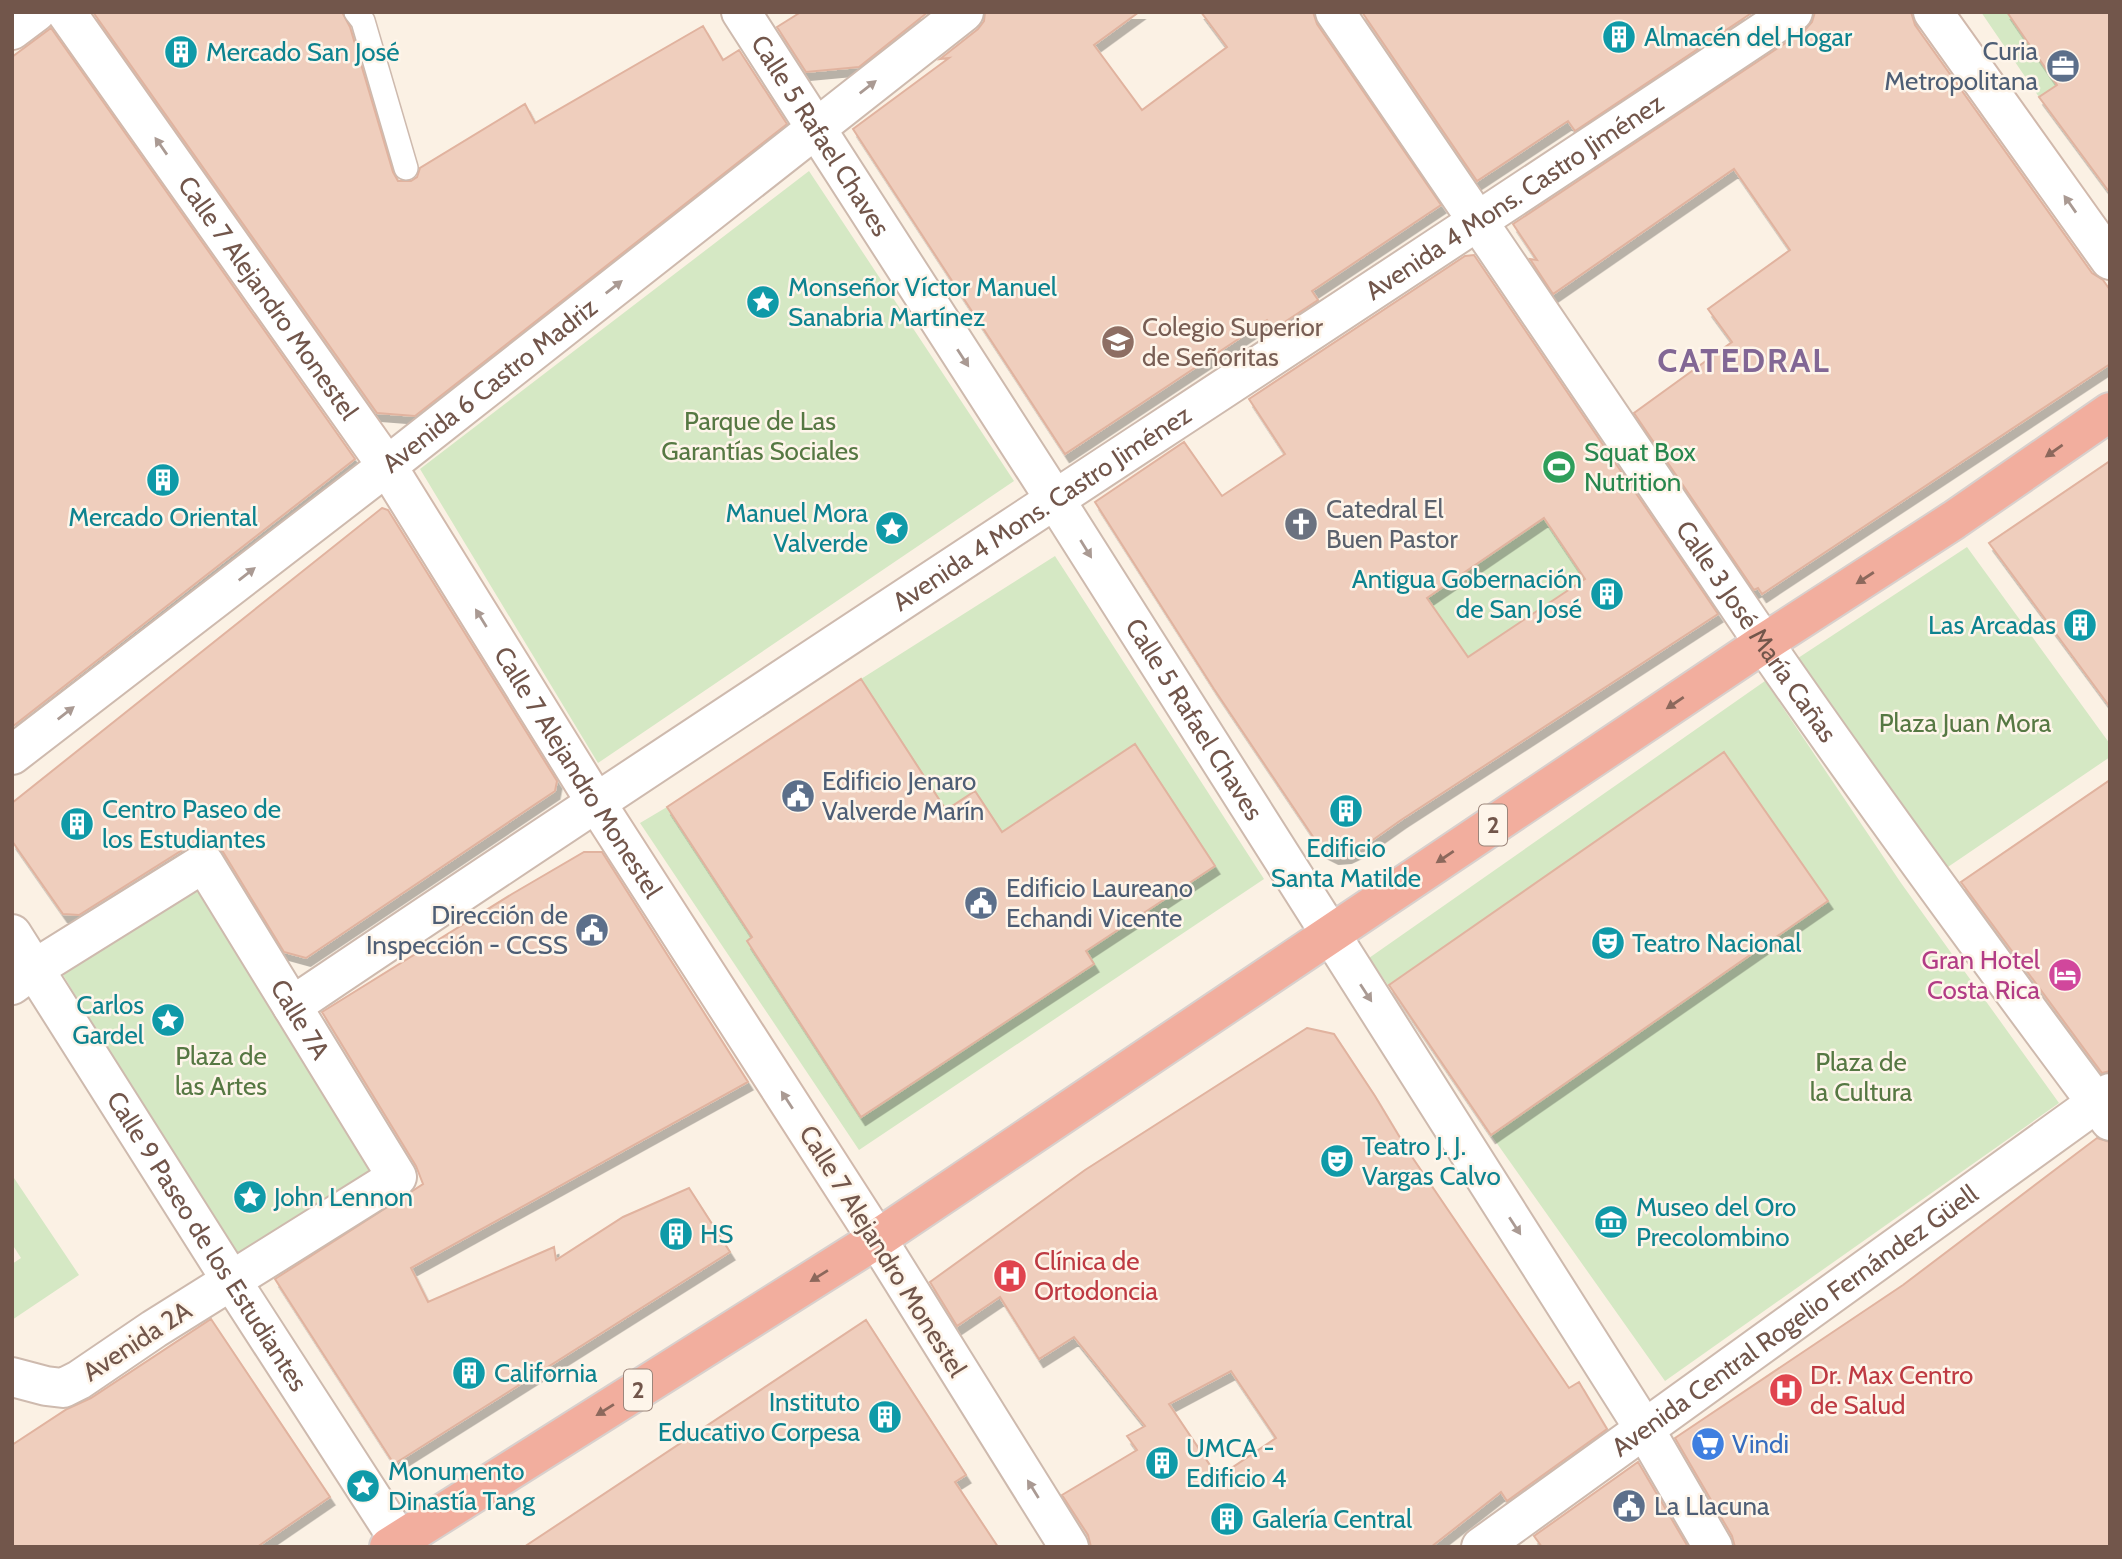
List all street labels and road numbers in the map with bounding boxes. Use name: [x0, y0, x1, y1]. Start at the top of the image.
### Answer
street label: Calle 5 Rafael Chaves: [744, 29, 897, 242]
street label: Avenida 4 Mons. Castro Jiménez: [1359, 87, 1670, 307]
street label: Calle 7 Alejandro Monestel: [171, 170, 365, 426]
street label: Avenida 6 Castro Madriz: [376, 291, 603, 480]
street label: Avenida 4 Mons. Castro Jiménez: [886, 398, 1197, 618]
street label: Calle 3 José María Cañas: [1669, 514, 1844, 748]
street label: Calle 5 Rafael Chaves: [1118, 612, 1270, 826]
street label: Calle 7 Alejandro Monestel: [487, 641, 669, 904]
road number: 2: [1479, 804, 1507, 846]
street label: Calle 7A: [263, 974, 337, 1065]
street label: Calle 9 Paseo de los Estudiantes: [100, 1085, 315, 1397]
street label: Calle 7 Alejandro Monestel: [792, 1119, 974, 1383]
street label: Avenida Central Rogelio Fernández Güell: [1605, 1178, 1984, 1463]
street label: Avenida 2A: [77, 1294, 197, 1388]
road number: 2: [624, 1370, 652, 1410]

